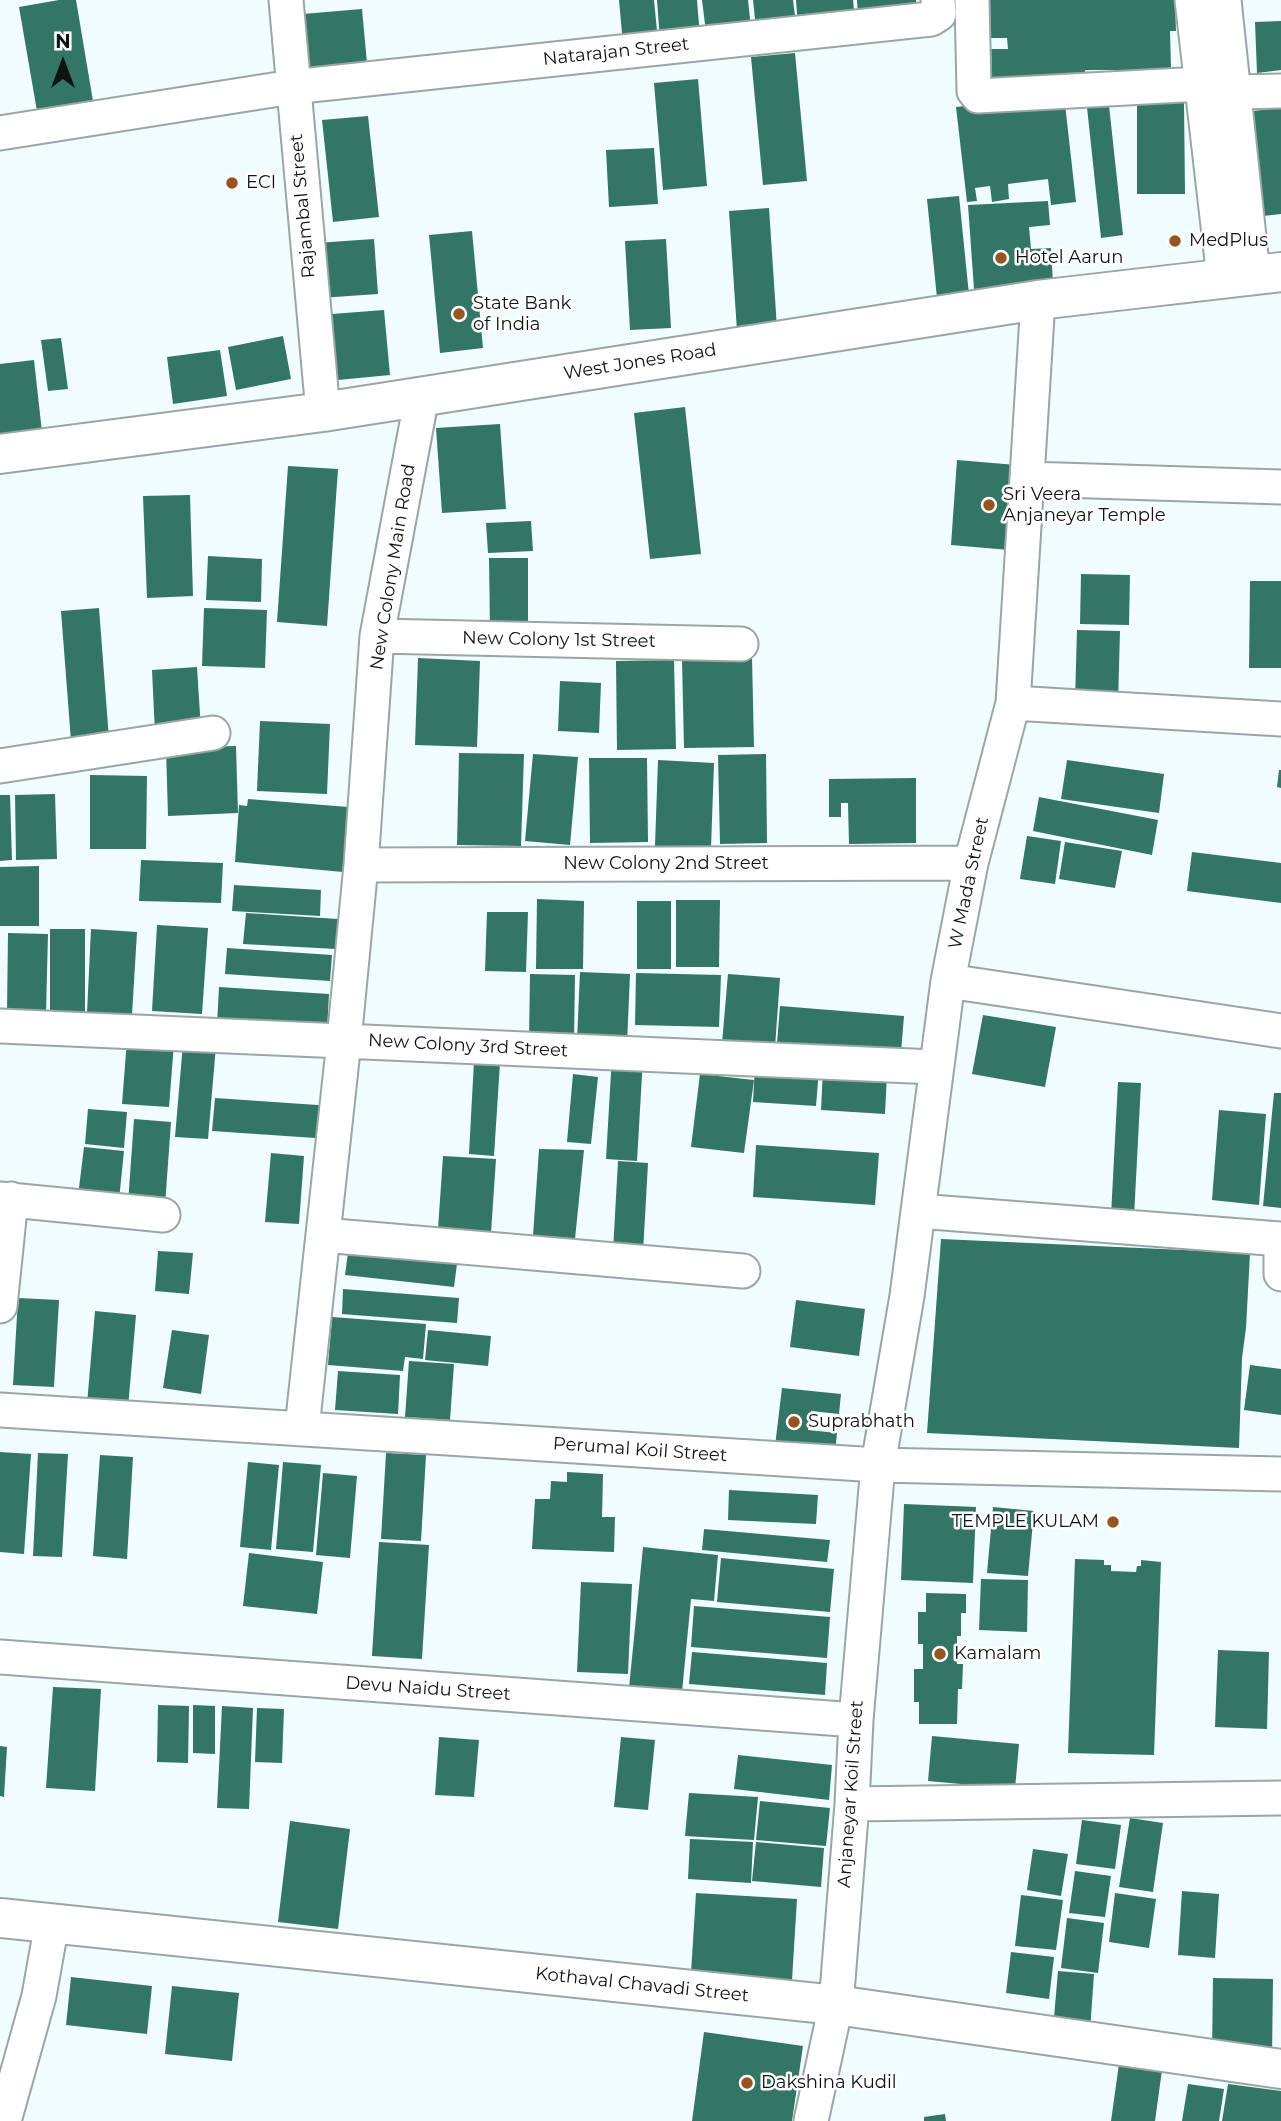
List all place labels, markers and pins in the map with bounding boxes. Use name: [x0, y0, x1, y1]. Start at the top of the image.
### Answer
place label: ECI: [246, 172, 276, 194]
marker: ECI: [224, 175, 240, 191]
place label: MedPlus: [1189, 230, 1268, 252]
marker: MedPlus: [1167, 233, 1183, 249]
place label: Hotel Aarun: [1015, 247, 1123, 269]
marker: Hotel Aarun: [993, 250, 1009, 266]
place label: State Bank of India: [473, 293, 571, 336]
marker: State Bank of India: [451, 306, 467, 322]
place label: Sri Veera Anjaneyar Temple: [1003, 484, 1166, 526]
marker: Sri Veera Anjaneyar Temple: [981, 497, 997, 513]
place label: Suprabhath: [808, 1411, 915, 1433]
marker: Suprabhath: [786, 1414, 802, 1430]
place label: TEMPLE KULAM: [952, 1511, 1099, 1533]
marker: TEMPLE KULAM: [1105, 1514, 1121, 1530]
place label: Kamalam: [954, 1643, 1041, 1665]
marker: Kamalam: [932, 1646, 948, 1662]
place label: Dakshina Kudil: [761, 2072, 897, 2094]
marker: Dakshina Kudil: [739, 2075, 755, 2091]

